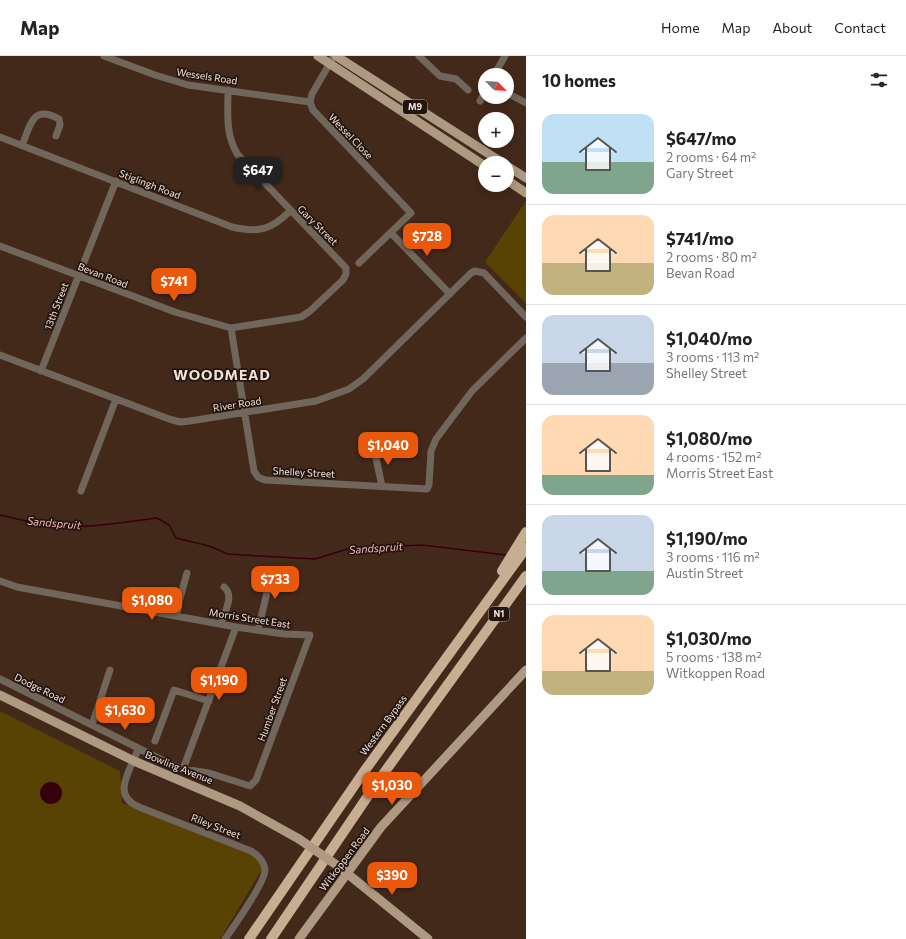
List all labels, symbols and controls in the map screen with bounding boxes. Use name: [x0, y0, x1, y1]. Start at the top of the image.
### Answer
text: Map: [20, 16, 59, 39]
text: Home: [661, 19, 700, 36]
text: Map: [722, 19, 750, 36]
text: About: [772, 19, 812, 36]
text: Contact: [834, 19, 886, 36]
street label: Wessels Road: [176, 65, 239, 87]
north arrow: [478, 68, 514, 104]
map controls: [478, 68, 514, 192]
icon: filters: [868, 69, 890, 91]
text: 10 homes: [542, 70, 616, 91]
road number: M9: [403, 100, 427, 114]
street label: Wessel Close: [326, 111, 376, 161]
button: +: [478, 112, 514, 148]
text: $647/mo: [666, 128, 737, 149]
icon: home: [574, 130, 622, 178]
text: 2 rooms · 64 m²: [666, 149, 756, 165]
button: −: [478, 156, 514, 192]
pin: $647: [234, 157, 282, 191]
text: $647: [243, 162, 273, 178]
text: Gary Street: [666, 165, 733, 181]
street label: Stiglingh Road: [117, 167, 183, 201]
street label: Gary Street: [295, 202, 341, 248]
pin: $728: [403, 223, 451, 257]
text: $728: [412, 228, 442, 244]
text: $741/mo: [666, 228, 734, 249]
icon: home: [574, 231, 622, 279]
text: 2 rooms · 80 m²: [666, 249, 757, 265]
street label: Bevan Road: [76, 260, 130, 290]
text: Bevan Road: [666, 265, 735, 281]
pin: $741: [150, 268, 198, 302]
text: $741: [160, 273, 188, 289]
street label: 13th Street: [41, 281, 71, 331]
text: $1,040/mo: [666, 328, 752, 349]
icon: home: [574, 331, 622, 379]
text: 3 rooms · 113 m²: [666, 349, 759, 365]
text: Shelley Street: [666, 365, 747, 381]
district label: WOODMEAD: [173, 366, 271, 383]
street label: River Road: [212, 394, 262, 414]
text: $1,080/mo: [666, 428, 752, 449]
icon: home: [574, 431, 622, 479]
pin: $1,040: [355, 432, 421, 466]
text: $1,040: [367, 437, 409, 453]
text: 4 rooms · 152 m²: [666, 449, 761, 465]
street label: Shelley Street: [272, 464, 336, 480]
text: Morris Street East: [666, 465, 773, 481]
water label: Sandspruit: [26, 514, 82, 531]
text: $1,190/mo: [666, 528, 748, 549]
icon: home: [574, 531, 622, 579]
water label: Sandspruit: [348, 539, 404, 556]
text: 3 rooms · 116 m²: [666, 549, 760, 565]
text: Austin Street: [666, 565, 743, 581]
pin: $733: [251, 566, 299, 600]
text: $733: [260, 571, 290, 587]
pin: $1,080: [119, 587, 185, 621]
text: $1,080: [131, 592, 173, 608]
street label: Morris Street East: [208, 606, 292, 630]
road number: N1: [489, 607, 509, 621]
text: $1,030/mo: [666, 628, 752, 649]
icon: home: [574, 631, 622, 679]
text: 5 rooms · 138 m²: [666, 649, 762, 665]
text: Witkoppen Road: [666, 665, 765, 681]
pin: $1,190: [186, 667, 252, 701]
street label: Dodge Road: [13, 671, 68, 706]
text: $1,190: [200, 672, 238, 688]
street label: Humber Street: [255, 675, 289, 743]
street label: Western Bypass: [357, 692, 409, 758]
pin: $1,630: [92, 697, 158, 731]
text: $1,630: [105, 702, 145, 718]
street label: Bowling Avenue: [143, 748, 215, 786]
pin: $1,030: [359, 772, 425, 806]
text: $1,030: [371, 777, 413, 793]
street label: Riley Street: [189, 811, 243, 841]
street label: Witkoppen Road: [316, 825, 372, 893]
pin: $390: [368, 862, 416, 896]
text: $390: [376, 867, 408, 883]

